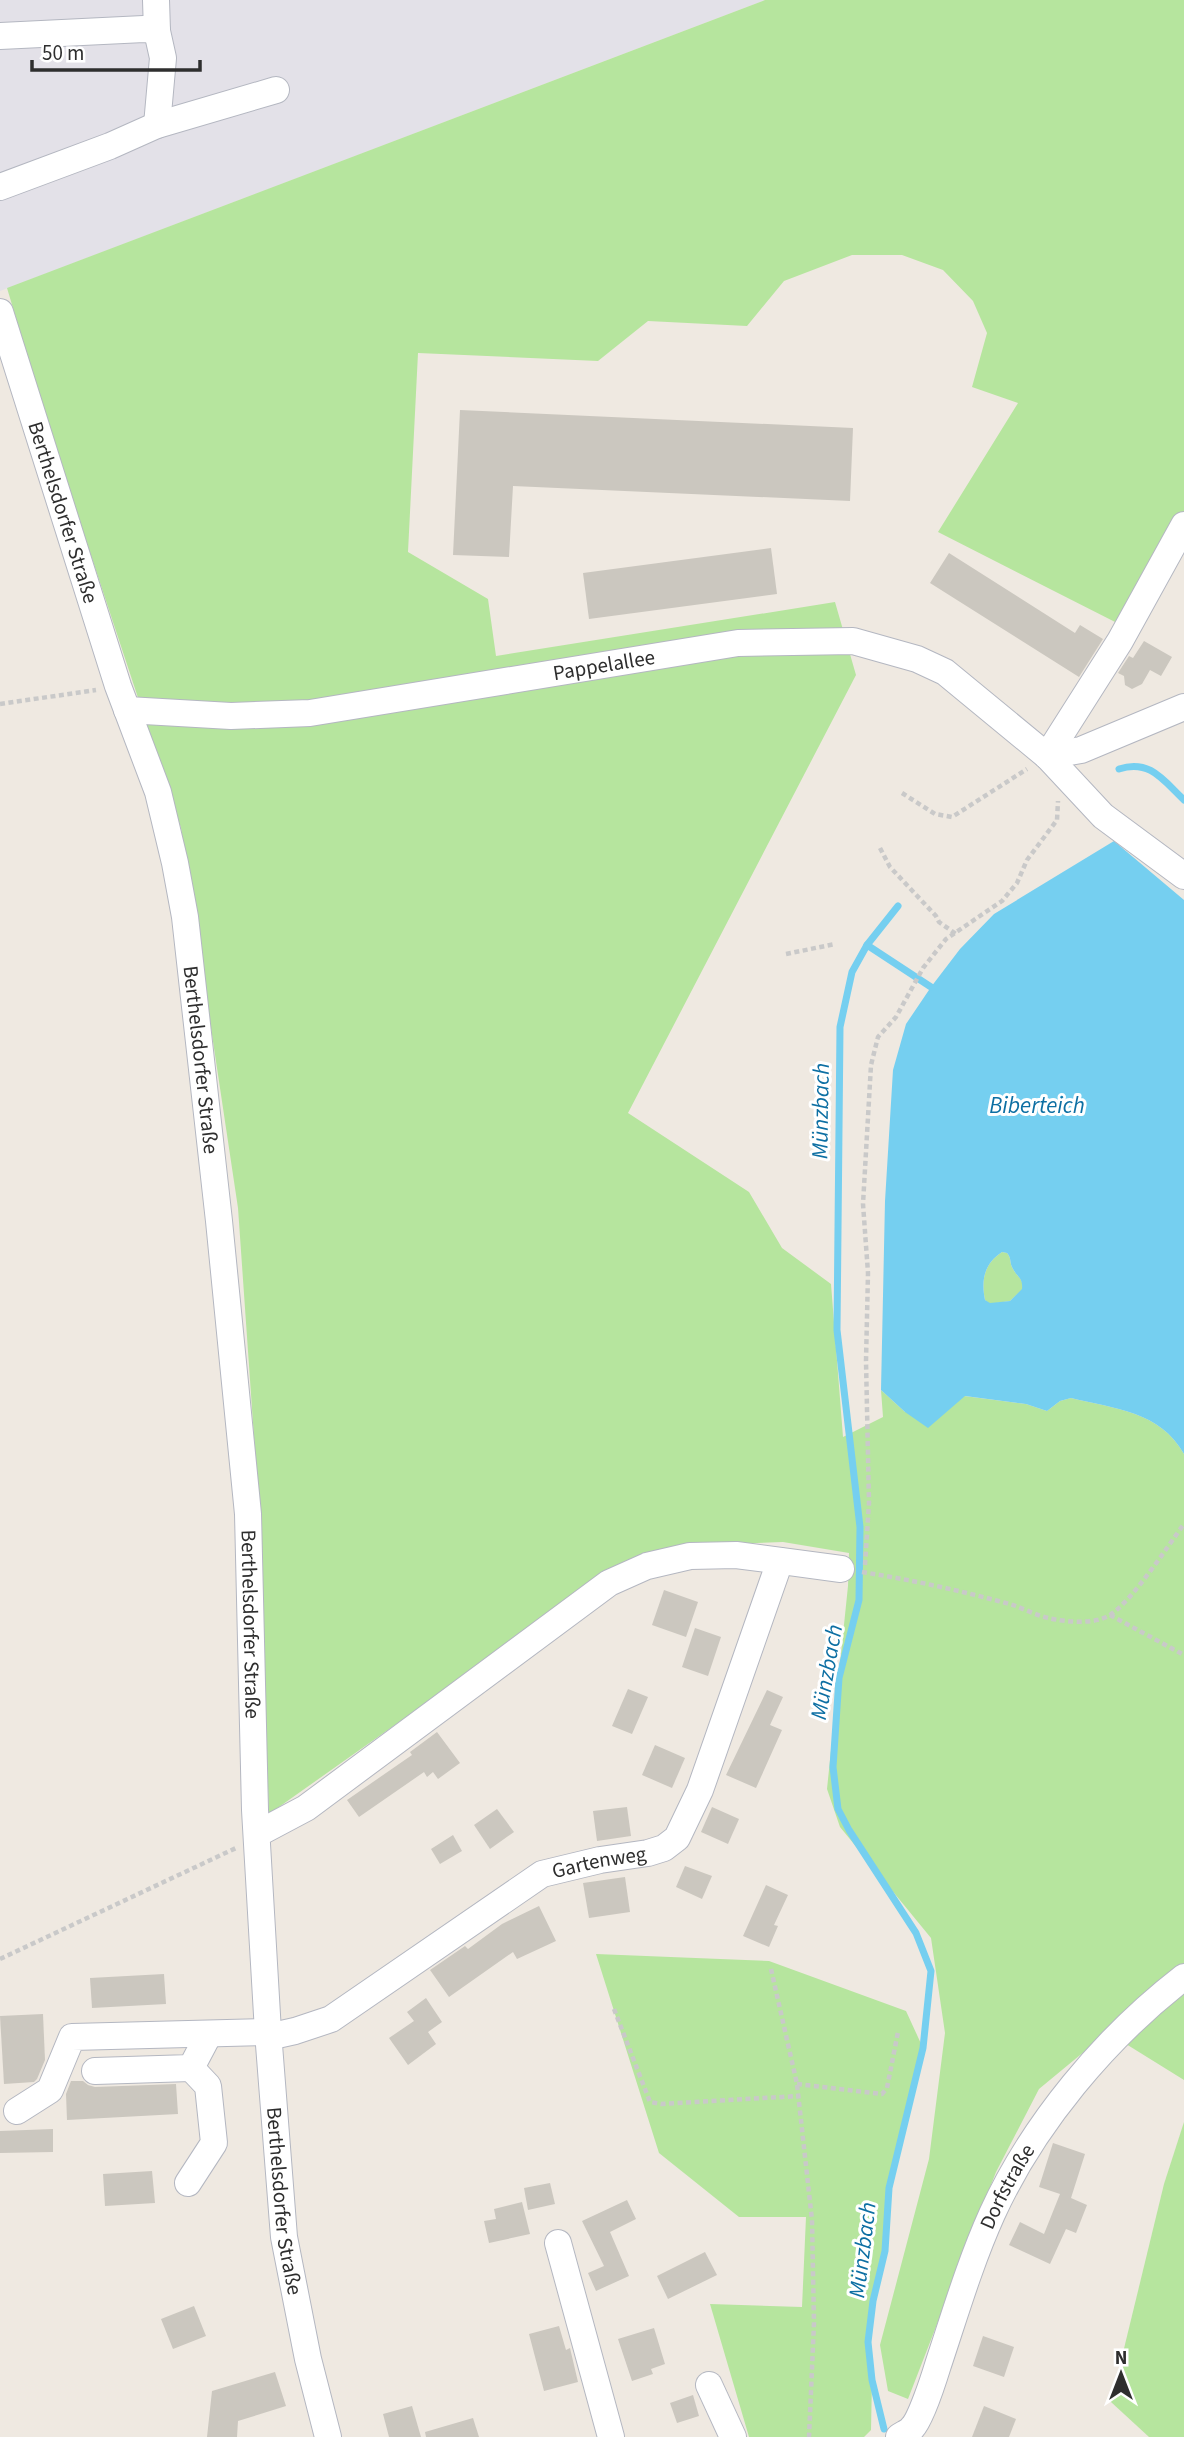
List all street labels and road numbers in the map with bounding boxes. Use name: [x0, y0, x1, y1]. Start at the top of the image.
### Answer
street label: Berthelsdorfer Straße: [20, 418, 106, 607]
street label: Pappelallee: [551, 642, 657, 688]
street label: Berthelsdorfer Straße: [176, 964, 226, 1155]
street label: Berthelsdorfer Straße: [233, 1529, 268, 1719]
street label: Gartenweg: [549, 1838, 649, 1886]
street label: Berthelsdorfer Straße: [259, 2106, 310, 2298]
street label: Dorfstraße: [972, 2138, 1042, 2234]

